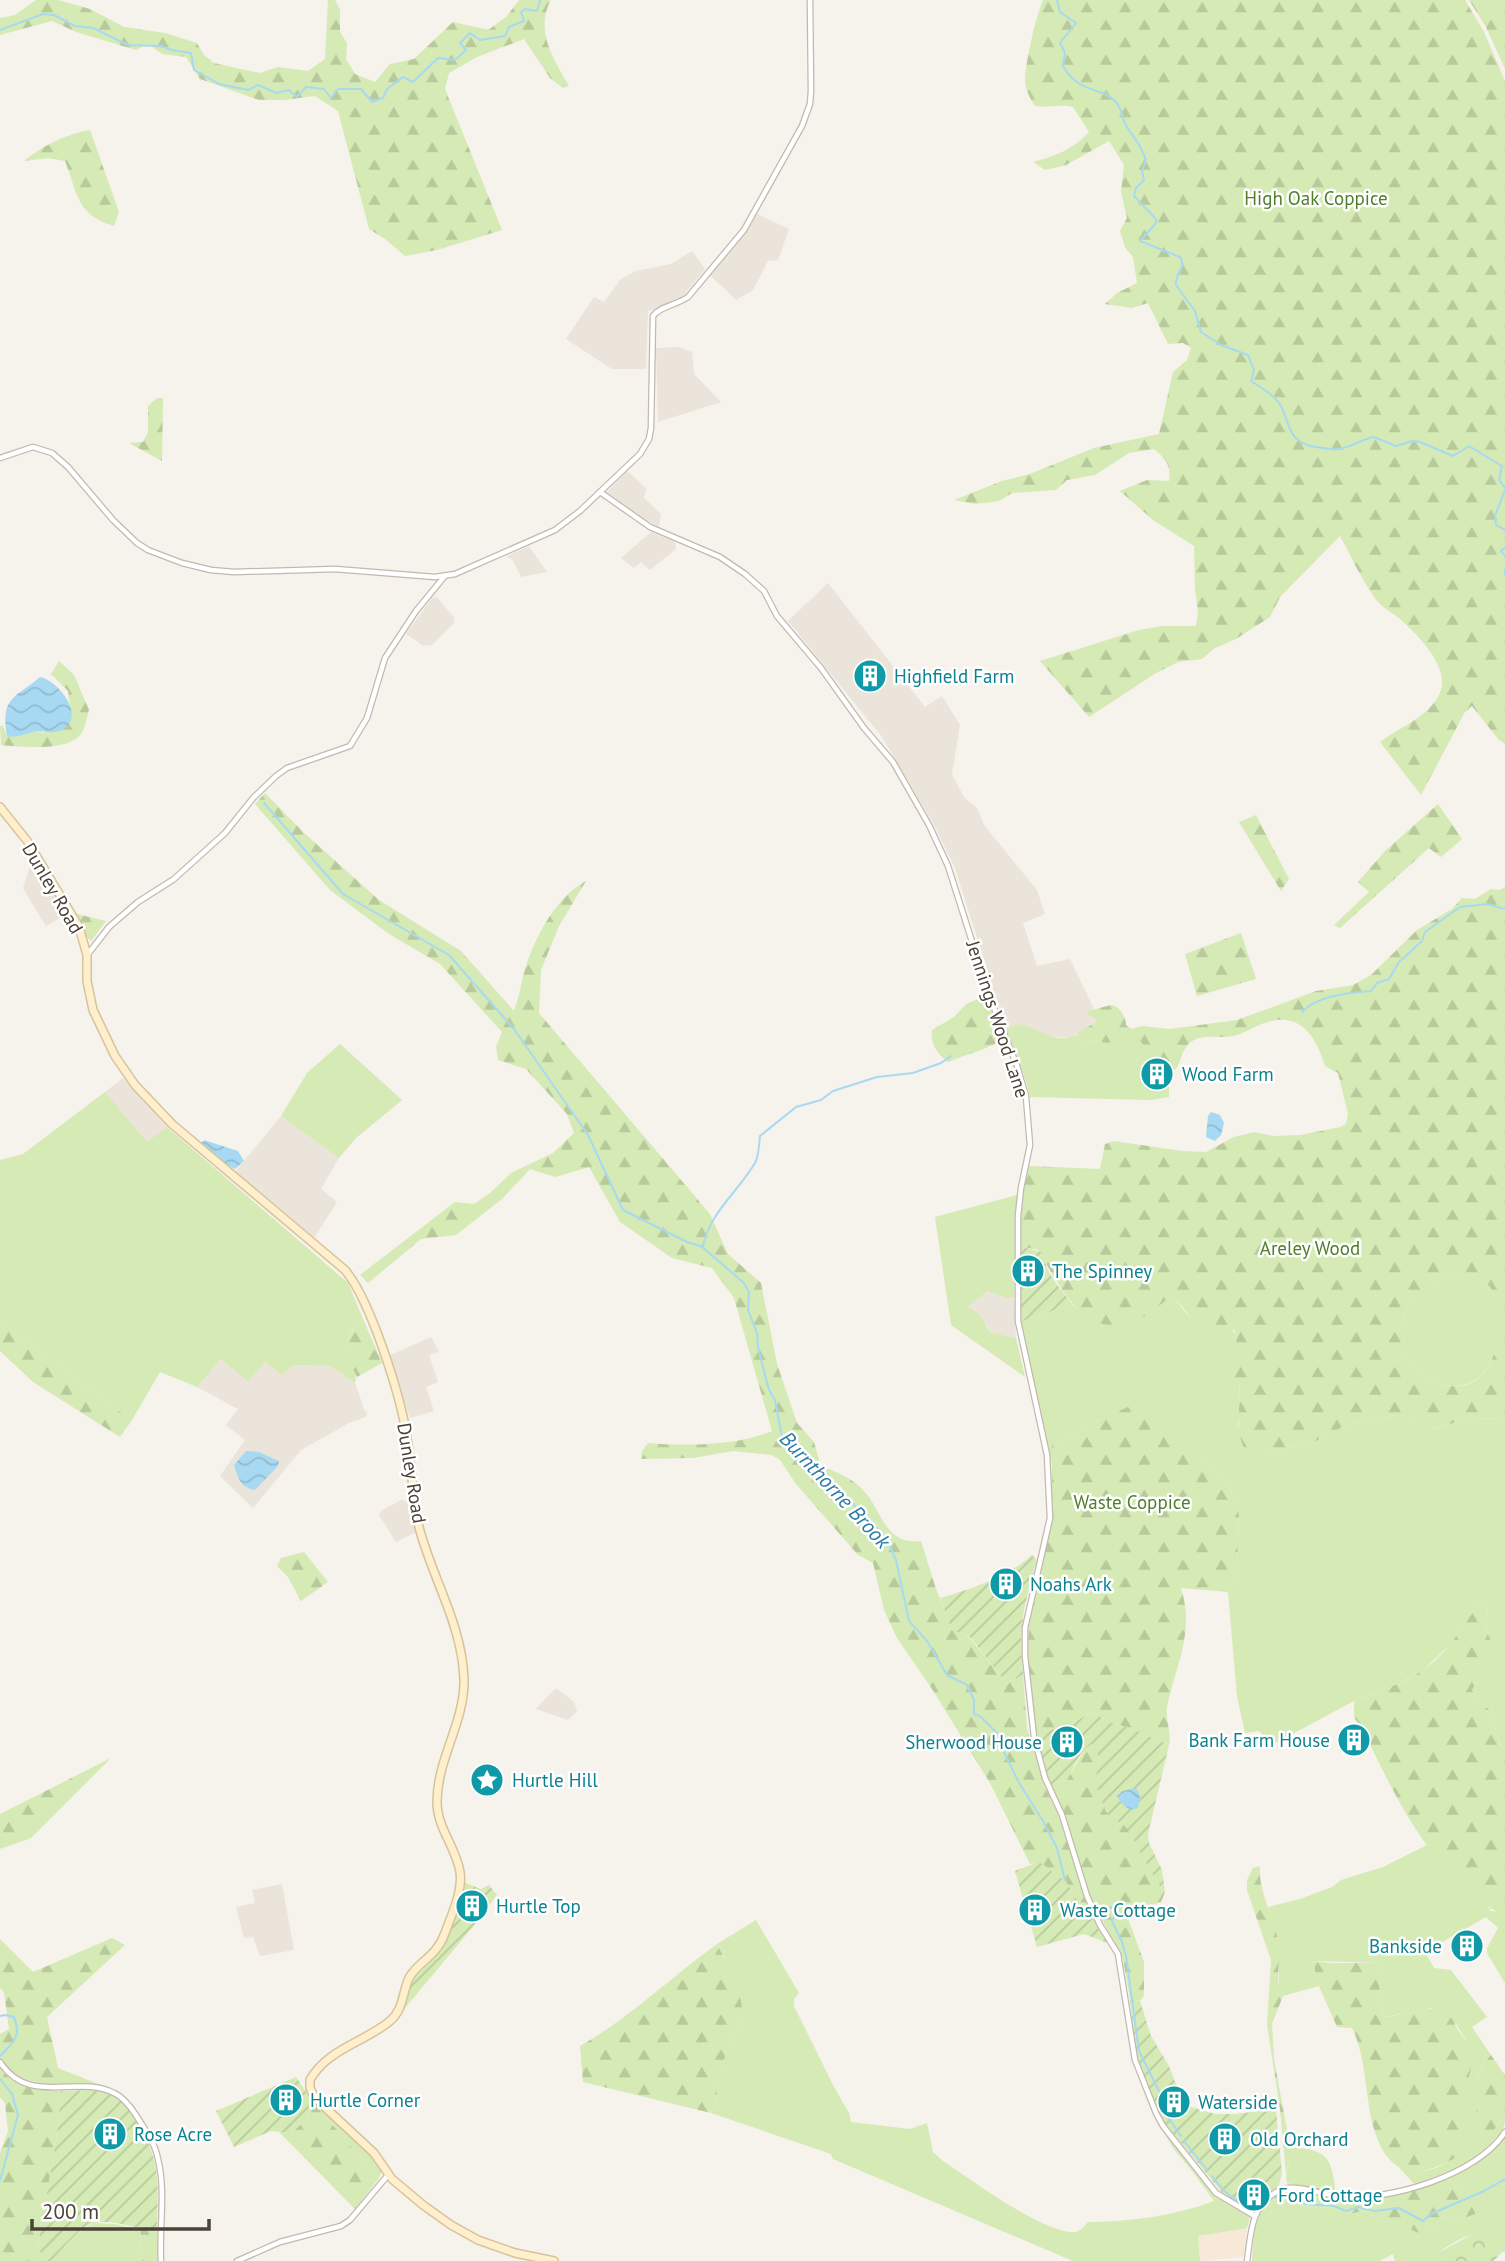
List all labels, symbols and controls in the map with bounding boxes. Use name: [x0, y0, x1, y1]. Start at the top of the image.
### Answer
park label: High Oak Coppice: [1244, 186, 1388, 210]
building icon: Highfield Farm: [851, 657, 889, 695]
place label: Highfield Farm: [894, 664, 1014, 688]
street label: Dunley Road: [17, 838, 89, 938]
street label: Jennings Wood Lane: [961, 936, 1035, 1101]
building icon: Wood Farm: [1138, 1055, 1176, 1093]
place label: Wood Farm: [1182, 1062, 1274, 1086]
park label: Areley Wood: [1260, 1236, 1360, 1260]
building icon: The Spinney: [1009, 1252, 1047, 1290]
place label: The Spinney: [1052, 1259, 1152, 1283]
street label: Dunley Road: [392, 1421, 432, 1525]
water label: Burnthorne Brook: [774, 1425, 898, 1555]
park label: Waste Coppice: [1073, 1490, 1191, 1514]
building icon: Noahs Ark: [987, 1565, 1025, 1603]
place label: Noahs Ark: [1030, 1572, 1112, 1596]
building icon: Bank Farm House: [1335, 1721, 1373, 1759]
building icon: Sherwood House: [1048, 1723, 1086, 1761]
place label: Bank Farm House: [1188, 1728, 1330, 1752]
place label: Sherwood House: [905, 1730, 1042, 1754]
place icon: Hurtle Hill: [468, 1761, 506, 1799]
place label: Hurtle Hill: [512, 1768, 598, 1792]
building icon: Hurtle Top: [453, 1887, 491, 1925]
building icon: Waste Cottage: [1016, 1891, 1054, 1929]
place label: Hurtle Top: [496, 1894, 581, 1918]
place label: Waste Cottage: [1060, 1898, 1176, 1922]
building icon: Bankside: [1448, 1927, 1486, 1965]
place label: Bankside: [1369, 1934, 1442, 1958]
building icon: Hurtle Corner: [267, 2081, 305, 2119]
building icon: Waterside: [1155, 2083, 1193, 2121]
place label: Hurtle Corner: [310, 2088, 421, 2112]
place label: Waterside: [1198, 2090, 1278, 2114]
building icon: Rose Acre: [91, 2115, 129, 2153]
building icon: Old Orchard: [1206, 2120, 1244, 2158]
place label: Rose Acre: [134, 2122, 212, 2146]
place label: Old Orchard: [1250, 2127, 1348, 2151]
building icon: Ford Cottage: [1235, 2176, 1273, 2214]
place label: Ford Cottage: [1278, 2183, 1382, 2207]
scale bar: [32, 2188, 208, 2232]
text: 200 m: [42, 2198, 99, 2225]

